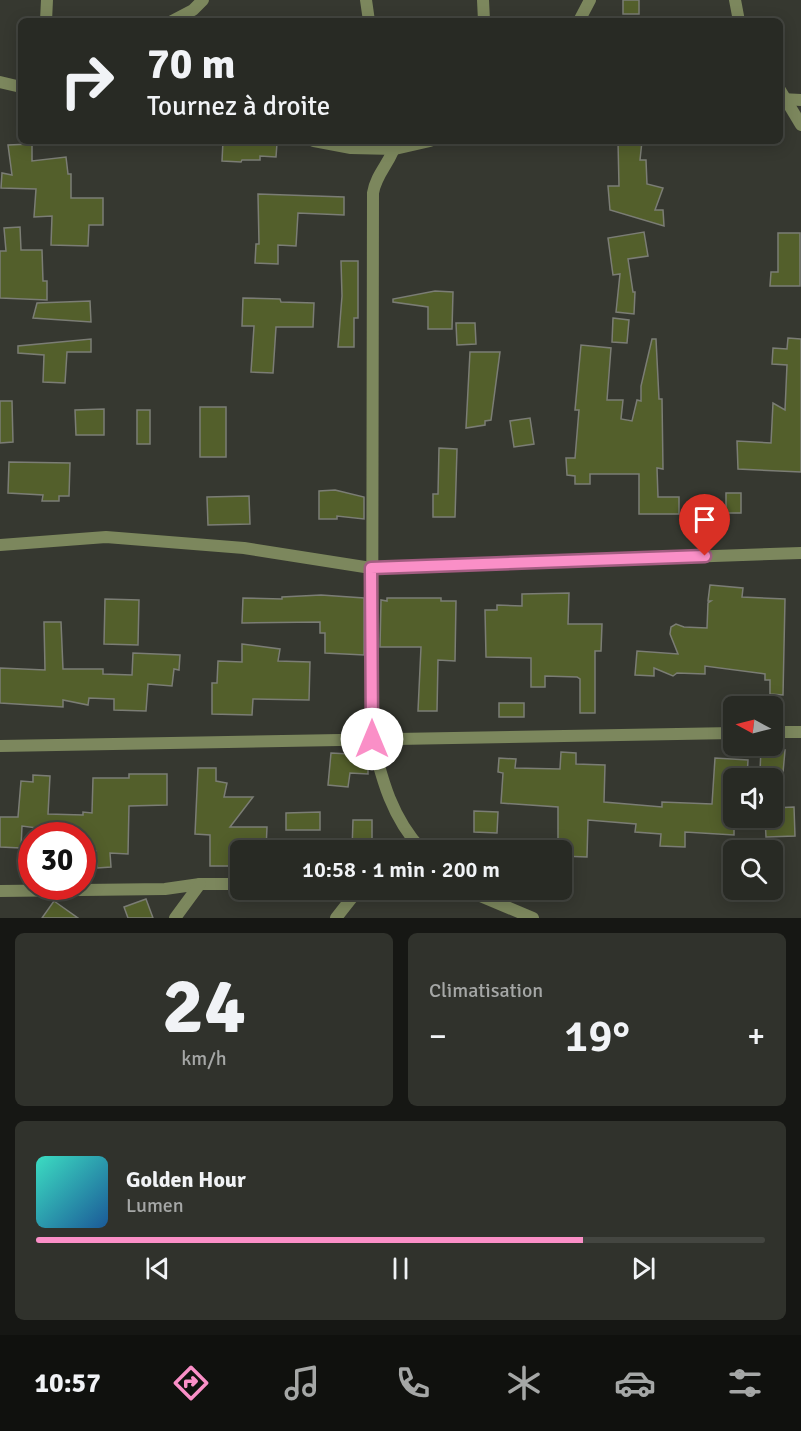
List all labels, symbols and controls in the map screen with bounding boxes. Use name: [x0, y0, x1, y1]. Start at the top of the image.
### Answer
text: 70 m: [147, 39, 236, 90]
icon: right: [48, 42, 126, 120]
text: Tournez à droite: [147, 90, 330, 123]
pin: [679, 494, 730, 556]
icon: arrive: [688, 503, 721, 536]
north arrow: [723, 696, 783, 756]
map controls: [723, 696, 783, 900]
position arrow: [340, 707, 404, 771]
button: sound: [723, 768, 783, 828]
speed limit sign: 30: [18, 822, 96, 900]
button: search: [723, 840, 783, 900]
text: 10:58 · 1 min · 200 m: [302, 856, 500, 883]
text: 24: [162, 959, 246, 1055]
text: Climatisation: [429, 978, 543, 1003]
text: 19°: [564, 1009, 630, 1064]
text: −: [429, 1016, 447, 1057]
text: +: [747, 1016, 765, 1057]
text: km/h: [181, 1046, 227, 1071]
text: Golden Hour: [126, 1166, 246, 1193]
text: Lumen: [126, 1193, 184, 1218]
icon: previous: [141, 1252, 174, 1285]
icon: pause: [384, 1252, 417, 1285]
icon: next: [627, 1252, 660, 1285]
icon: directions: [170, 1362, 212, 1404]
icon: music: [281, 1362, 323, 1404]
icon: phone: [392, 1362, 434, 1404]
icon: climate: [503, 1362, 545, 1404]
icon: car: [614, 1362, 656, 1404]
icon: filters: [724, 1362, 766, 1404]
text: 10:57: [34, 1367, 101, 1400]

